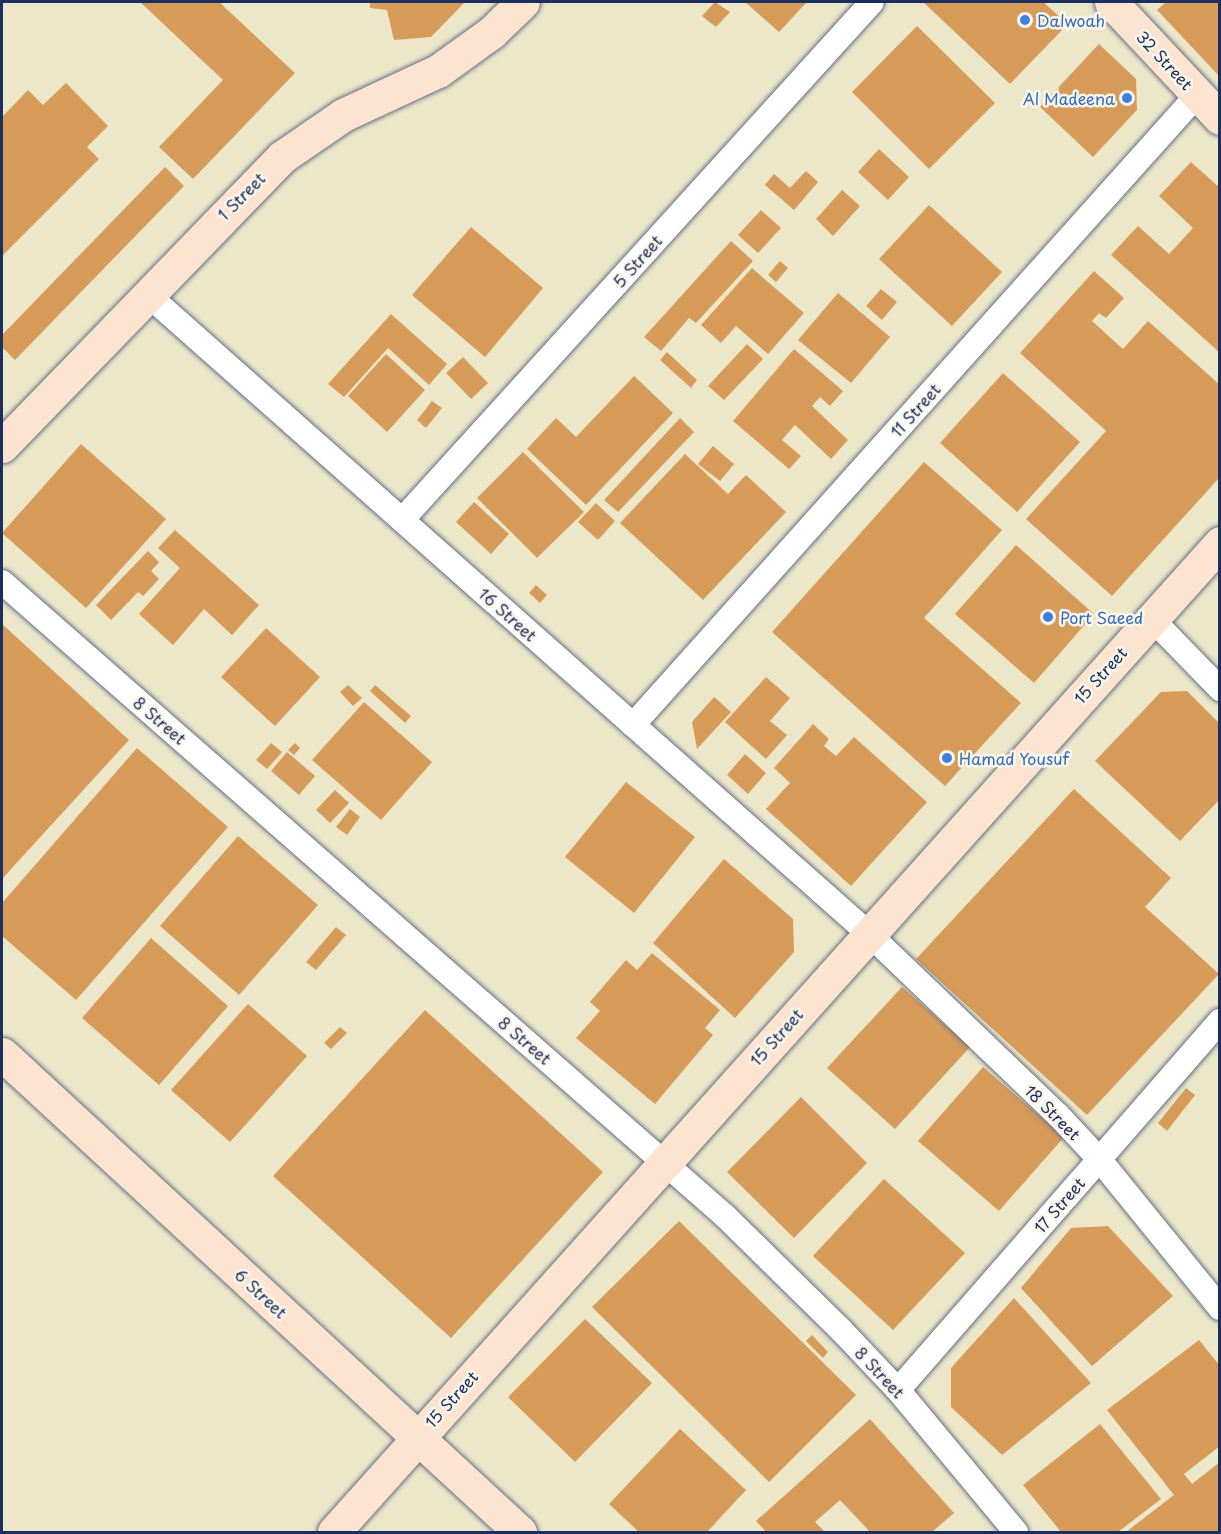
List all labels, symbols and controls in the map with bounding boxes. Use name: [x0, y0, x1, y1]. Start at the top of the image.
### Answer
place label: Dalwoah: [1037, 10, 1105, 30]
marker: Dalwoah: [1018, 13, 1032, 27]
street label: 32 Street: [1133, 26, 1197, 94]
place label: Al Madeena: [1023, 88, 1115, 108]
marker: Al Madeena: [1120, 91, 1134, 105]
street label: 1 Street: [213, 168, 269, 224]
street label: 5 Street: [609, 231, 665, 291]
street label: 11 Street: [886, 379, 944, 441]
street label: 16 Street: [475, 583, 541, 645]
place label: Port Saeed: [1060, 607, 1144, 627]
marker: Port Saeed: [1041, 610, 1055, 624]
street label: 15 Street: [1069, 642, 1131, 708]
street label: 8 Street: [130, 692, 190, 748]
place label: Hamad Yousuf: [959, 748, 1070, 768]
marker: Hamad Yousuf: [940, 751, 954, 765]
street label: 15 Street: [745, 1004, 807, 1070]
street label: 8 Street: [495, 1012, 555, 1068]
street label: 18 Street: [1021, 1080, 1085, 1144]
street label: 17 Street: [1029, 1173, 1089, 1237]
street label: 6 Street: [231, 1264, 291, 1322]
street label: 8 Street: [852, 1342, 908, 1402]
street label: 15 Street: [420, 1366, 482, 1432]

